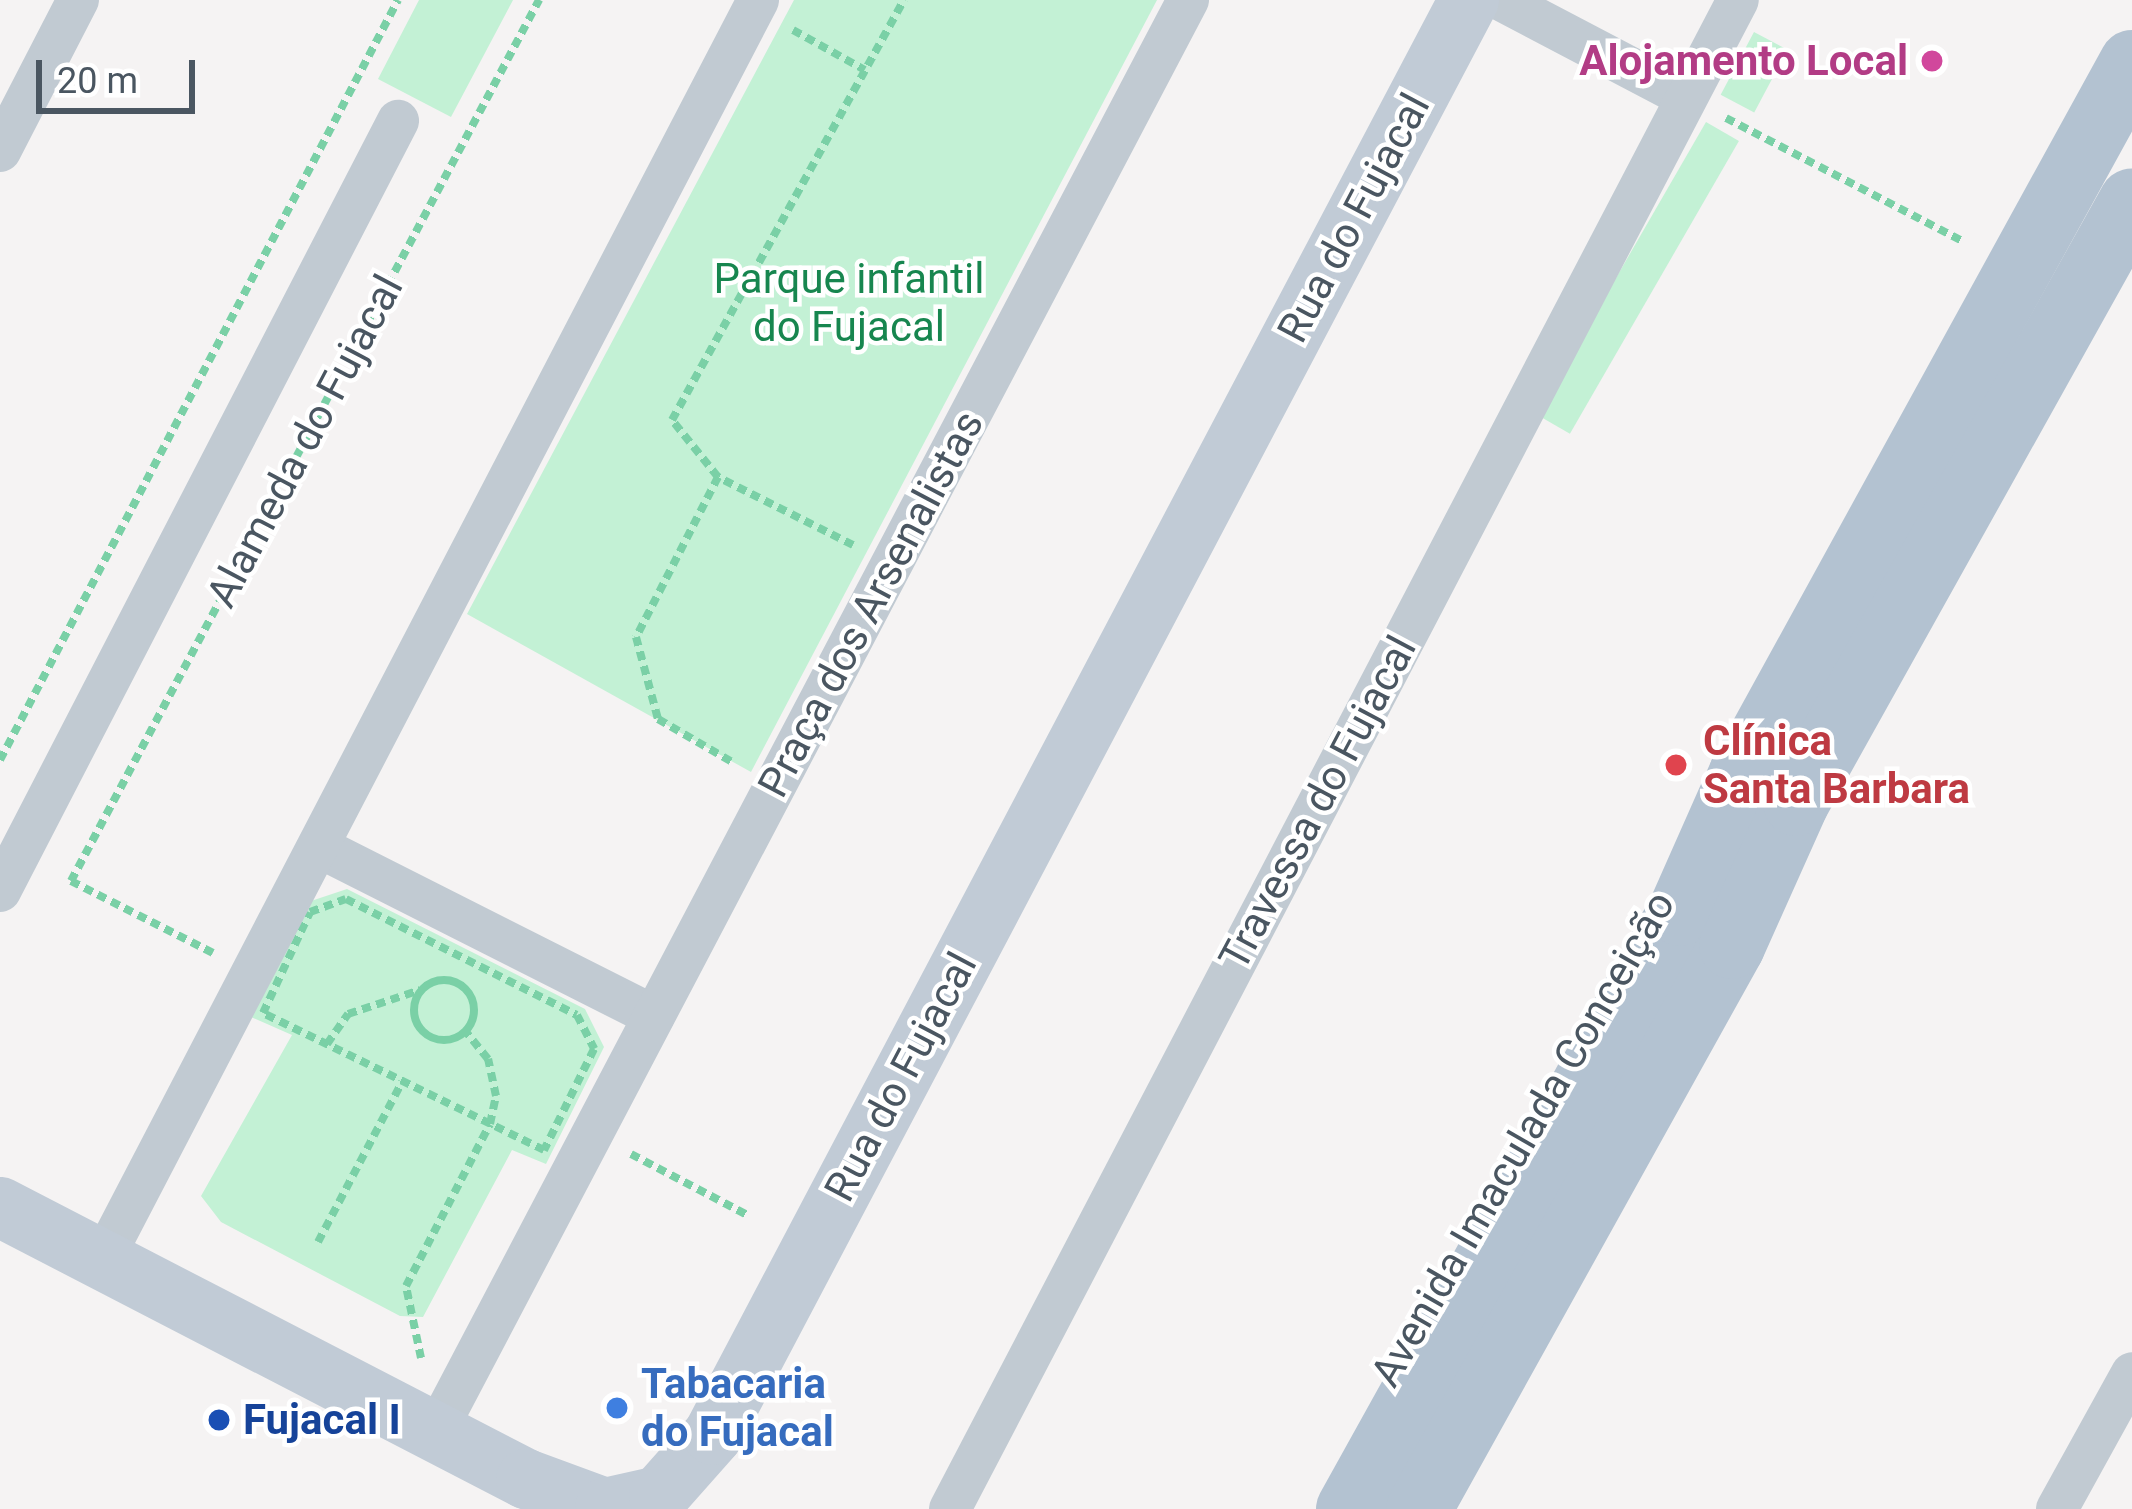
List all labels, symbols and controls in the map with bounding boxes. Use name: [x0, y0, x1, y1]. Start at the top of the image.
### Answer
scale bar: [42, 36, 201, 110]
place label: Alojamento Local: [1579, 36, 1908, 86]
marker: Alojamento Local: [1919, 48, 1945, 74]
text: 20 m: [57, 60, 138, 102]
street label: Rua do Fujacal: [1267, 85, 1441, 351]
park label: Parque infantil do Fujacal: [714, 254, 984, 352]
street label: Alameda do Fujacal: [196, 267, 414, 615]
street label: Praça dos Arsenalistas: [748, 402, 994, 806]
street label: Travessa do Fujacal: [1209, 628, 1427, 978]
place label: Clínica Santa Barbara: [1703, 716, 1970, 814]
marker: Clínica Santa Barbara: [1660, 749, 1692, 781]
street label: Avenida Imaculada Conceição: [1360, 883, 1686, 1395]
street label: Rua do Fujacal: [814, 944, 988, 1210]
place label: Tabacaria do Fujacal: [641, 1359, 834, 1458]
place label: Fujacal I: [243, 1395, 401, 1445]
marker: Tabacaria do Fujacal: [604, 1395, 630, 1421]
marker: Fujacal I: [206, 1407, 232, 1433]

